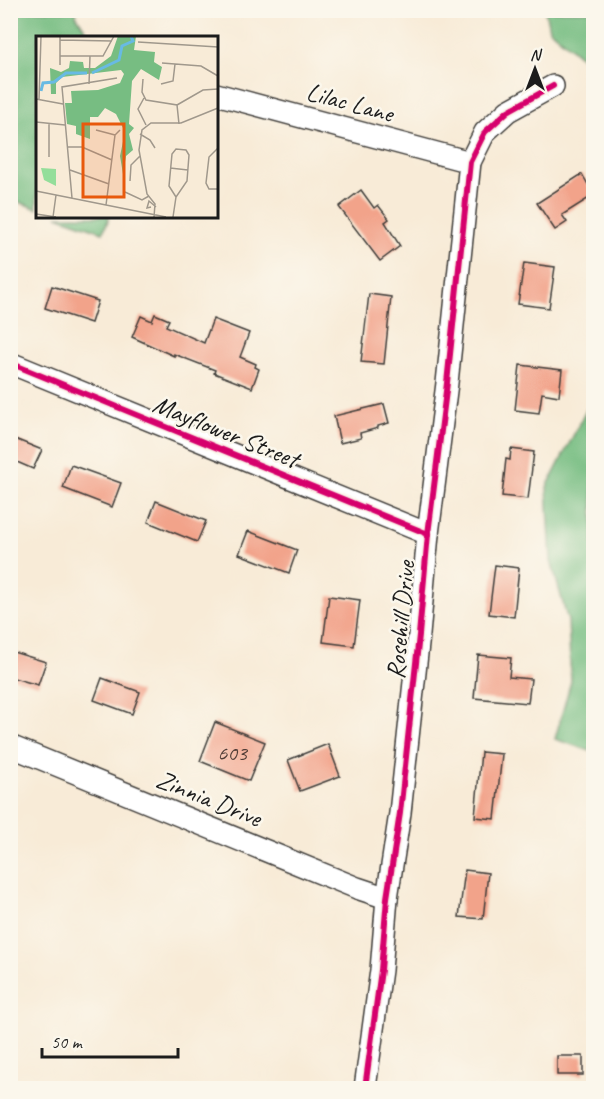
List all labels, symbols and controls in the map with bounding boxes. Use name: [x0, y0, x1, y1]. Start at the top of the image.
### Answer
inset map: [36, 36, 218, 218]
north arrow: [505, 39, 565, 99]
text: N: [530, 45, 543, 65]
street label: Lilac Lane: [303, 75, 399, 131]
street label: Mayflower Street: [148, 387, 306, 477]
street label: Rosehill Drive: [379, 558, 422, 680]
house number: 603: [217, 739, 249, 767]
street label: Zinnia Drive: [152, 763, 268, 835]
scale bar: [42, 1021, 178, 1059]
text: 50 m: [51, 1031, 84, 1053]

